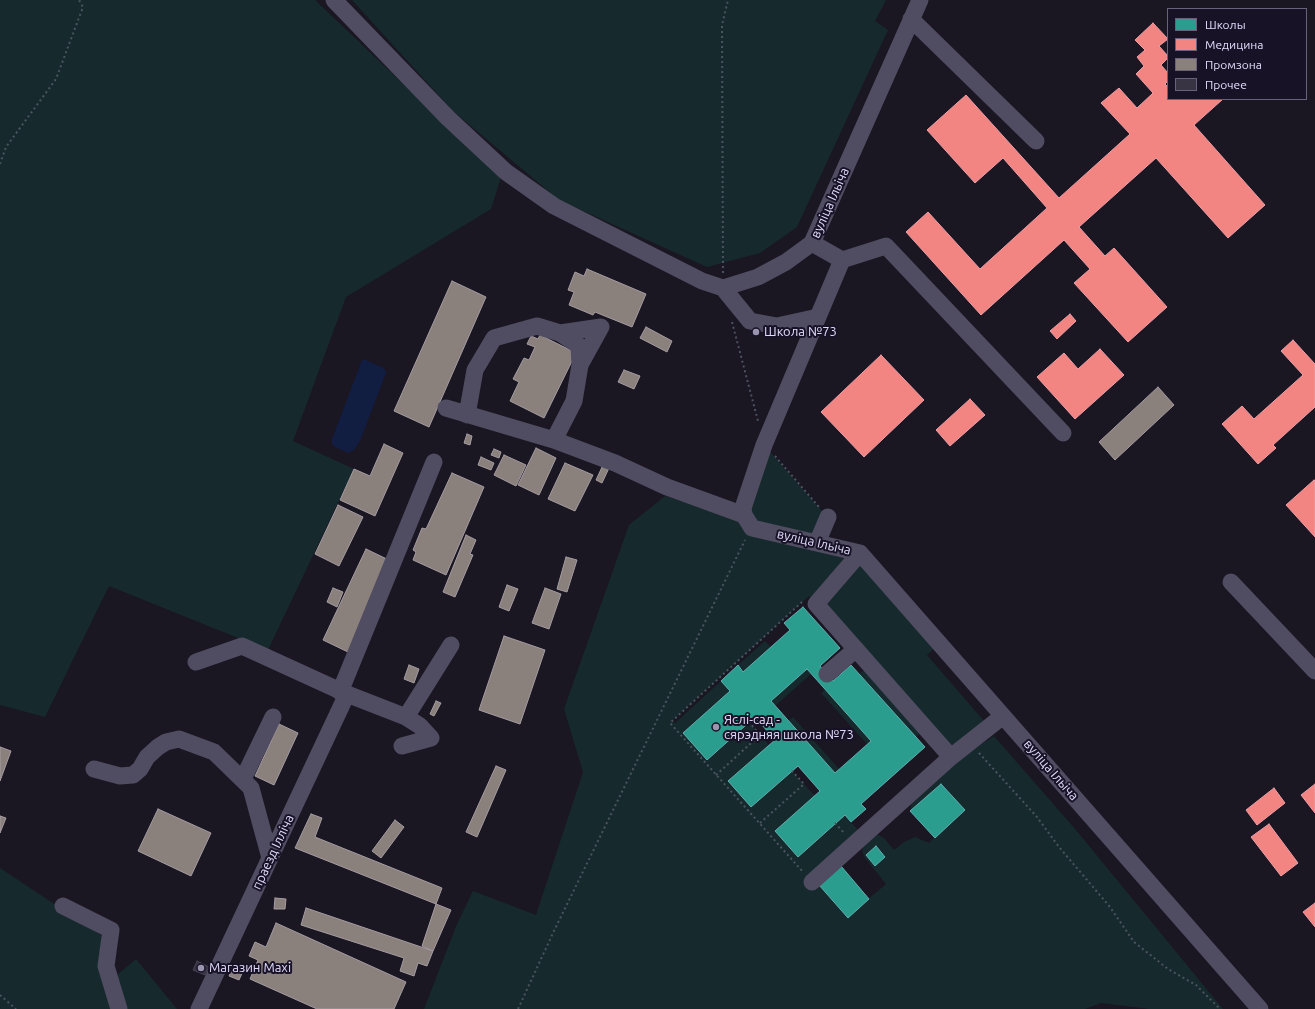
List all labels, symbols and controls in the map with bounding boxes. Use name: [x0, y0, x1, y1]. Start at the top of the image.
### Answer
legend: [1167, 8, 1307, 100]
text: Школы: [1205, 18, 1246, 31]
text: Медицина: [1205, 38, 1263, 51]
text: Промзона: [1205, 58, 1262, 71]
text: Прочее: [1205, 78, 1247, 91]
street label: вуліца Ільіча: [808, 165, 852, 241]
place label: Школа №73: [764, 324, 837, 340]
marker: Школа №73: [751, 327, 761, 337]
street label: вуліца Ільіча: [775, 526, 853, 558]
place label: Яслі-сад - сярэдняя школа №73: [724, 712, 854, 743]
marker: Яслі-сад - сярэдняя школа №73: [711, 722, 721, 732]
street label: вуліца Ільіча: [1020, 736, 1082, 804]
street label: праезд Ілліча: [249, 812, 297, 892]
place label: Магазин Maxi: [209, 960, 291, 976]
marker: Магазин Maxi: [196, 963, 206, 973]

